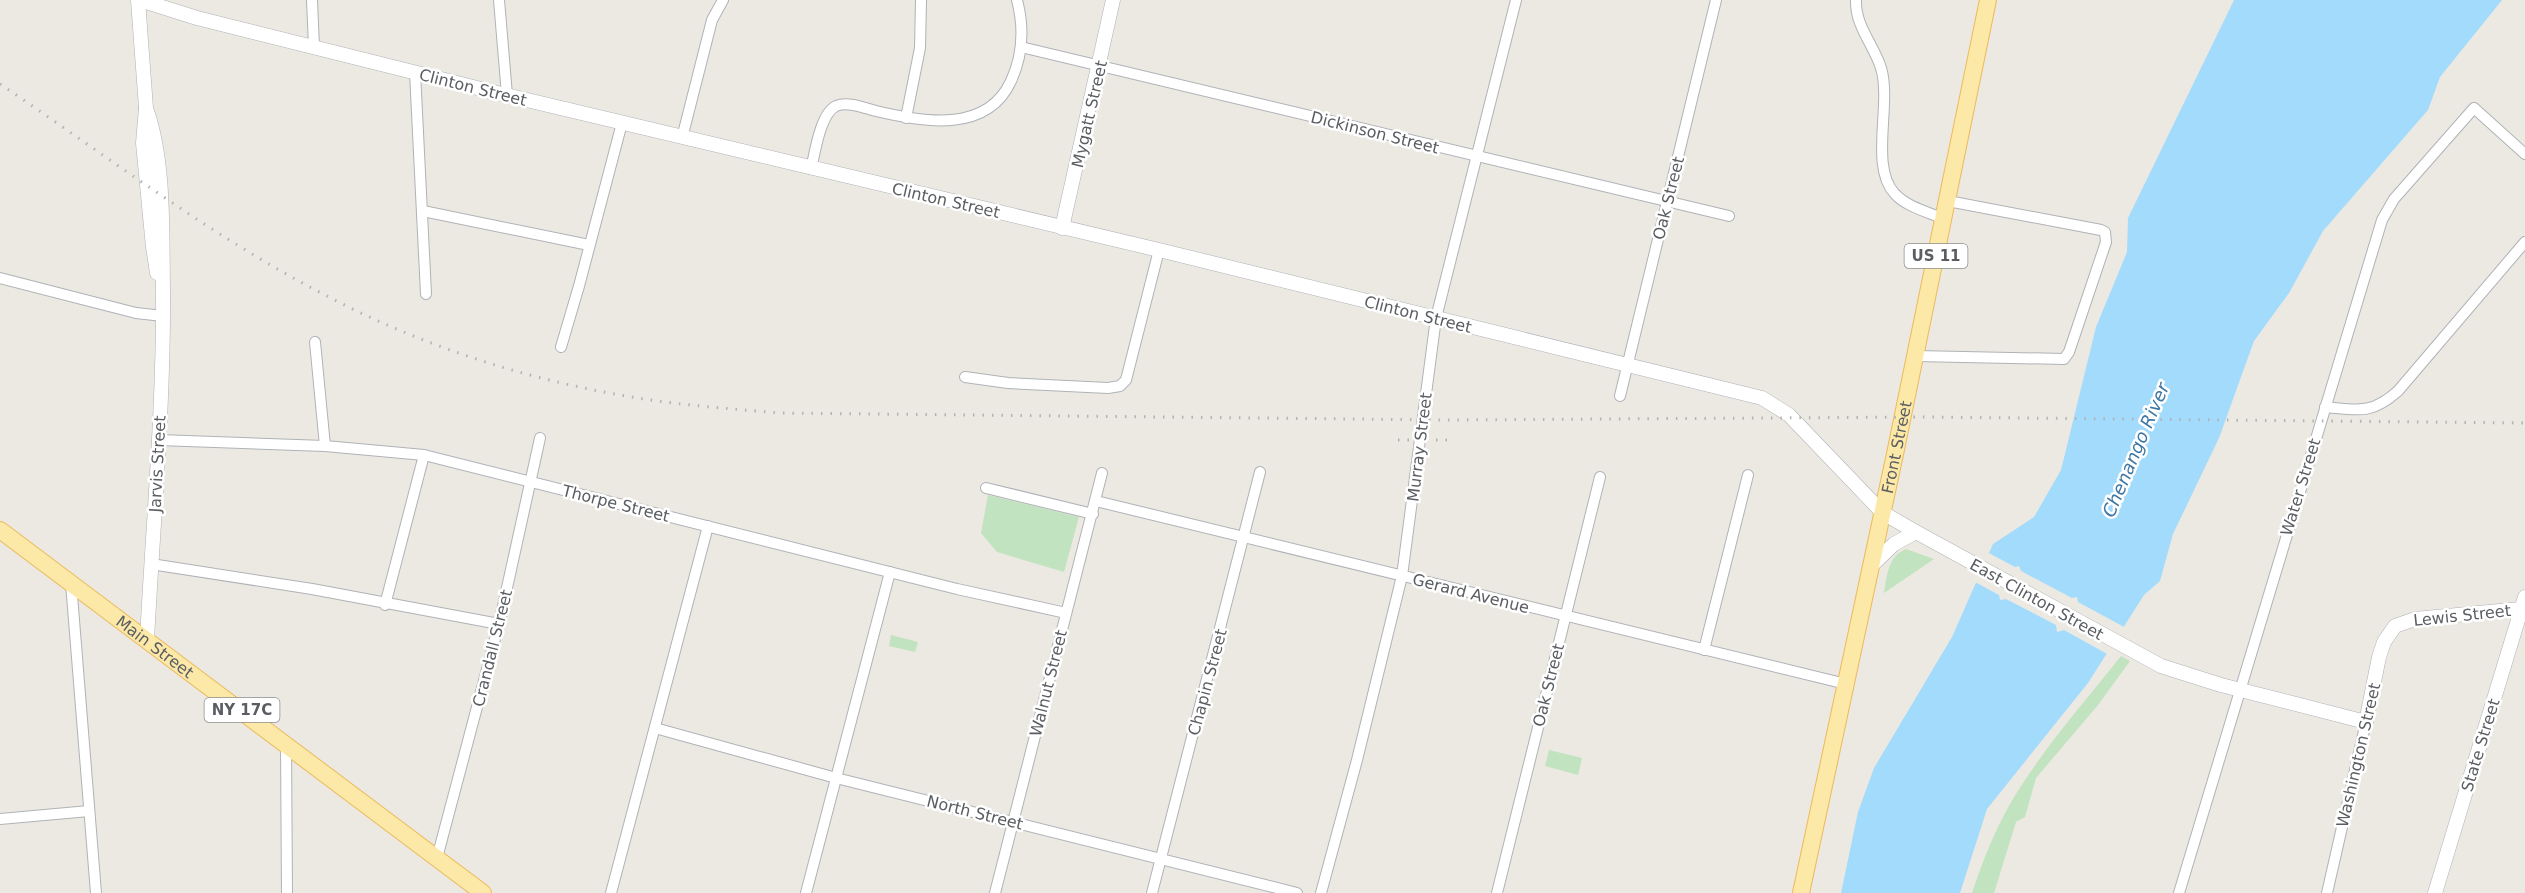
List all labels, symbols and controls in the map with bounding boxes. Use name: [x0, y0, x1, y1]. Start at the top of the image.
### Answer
street label: Mygatt Street: [1068, 59, 1111, 170]
street label: Clinton Street: [417, 65, 529, 110]
street label: Dickinson Street: [1309, 107, 1441, 158]
street label: Oak Street: [1649, 154, 1688, 242]
street label: Clinton Street: [890, 179, 1002, 222]
road number: US 11: [1904, 244, 1968, 268]
street label: Clinton Street: [1362, 292, 1474, 337]
water label: Chenango River: [2098, 378, 2174, 520]
street label: Murray Street: [1403, 391, 1436, 503]
street label: Front Street: [1878, 399, 1916, 495]
street label: Jarvis Street: [145, 415, 170, 514]
street label: Water Street: [2277, 436, 2324, 538]
street label: Thorpe Street: [559, 481, 672, 526]
street label: East Clinton Street: [1967, 555, 2107, 644]
street label: Gerard Avenue: [1411, 570, 1531, 617]
street label: Crandall Street: [469, 587, 516, 709]
street label: Lewis Street: [2412, 601, 2512, 630]
street label: Main Street: [112, 612, 197, 682]
street label: Chapin Street: [1184, 627, 1231, 738]
street label: Walnut Street: [1026, 628, 1071, 738]
street label: Oak Street: [1529, 641, 1568, 729]
street label: Washington Street: [2333, 681, 2384, 829]
street label: State Street: [2457, 696, 2504, 794]
road number: NY 17C: [204, 698, 280, 722]
street label: North Street: [925, 791, 1025, 834]

